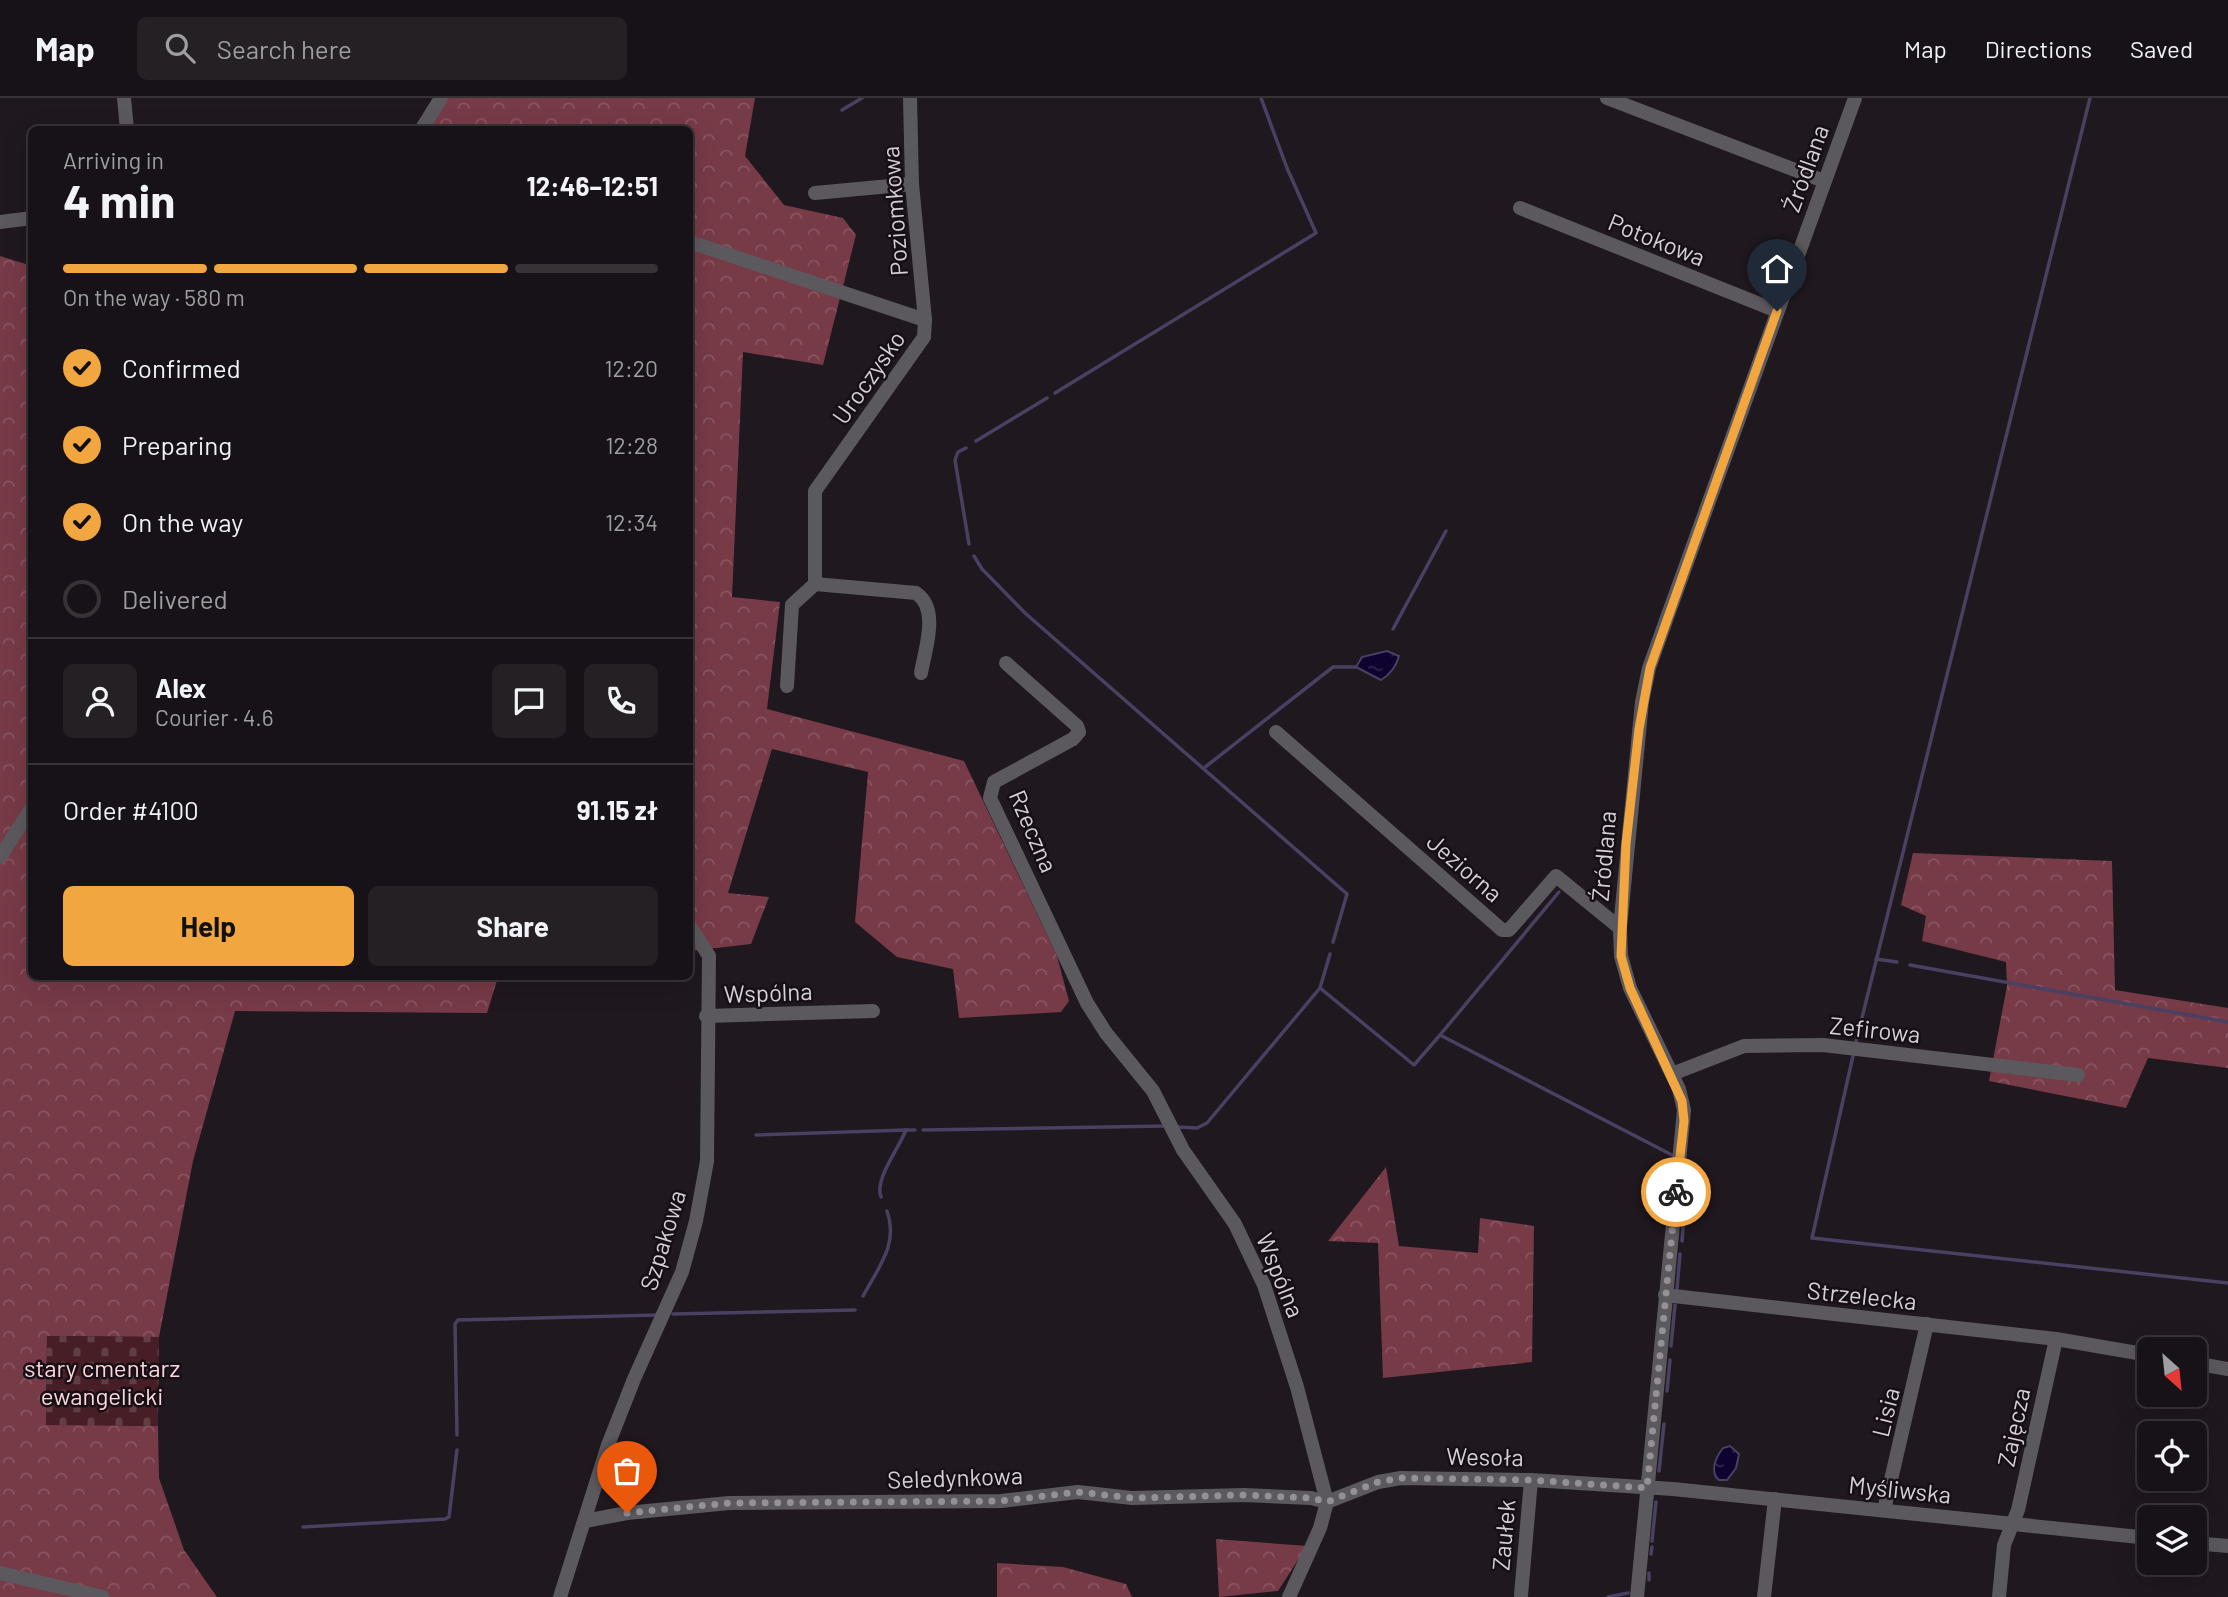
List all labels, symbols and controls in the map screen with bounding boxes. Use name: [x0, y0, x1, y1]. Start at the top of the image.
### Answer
search box: [137, 17, 627, 80]
text: Map: [35, 28, 95, 68]
icon: search: [161, 29, 199, 67]
text: Search here: [217, 33, 352, 64]
text: Map: [1904, 34, 1947, 63]
text: Directions: [1985, 34, 2092, 63]
text: Saved: [2130, 34, 2193, 63]
street label: Źródlana: [1776, 120, 1834, 216]
street label: Poziomkowa: [875, 145, 913, 277]
text: Arriving in: [63, 146, 164, 174]
text: 12:46–12:51: [527, 170, 658, 201]
text: 4 min: [63, 172, 175, 227]
street label: Potokowa: [1604, 207, 1710, 271]
pin: [1747, 239, 1807, 311]
icon: home: [1758, 250, 1796, 288]
text: On the way · 580 m: [63, 283, 245, 311]
street label: Uroczysko: [825, 325, 911, 429]
icon: check: [63, 349, 101, 387]
text: Confirmed: [122, 352, 241, 383]
text: 12:20: [605, 354, 658, 382]
icon: check: [63, 426, 101, 464]
text: Preparing: [122, 429, 232, 460]
text: 12:28: [606, 431, 658, 459]
icon: check: [63, 503, 101, 541]
text: On the way: [122, 506, 243, 537]
text: 12:34: [605, 508, 658, 536]
text: Delivered: [122, 583, 228, 614]
button: person: [63, 664, 137, 738]
button: chat: [492, 664, 566, 738]
button: phone: [584, 664, 658, 738]
text: Alex: [155, 672, 206, 703]
text: Courier · 4.6: [155, 703, 274, 731]
street label: Rzeczna: [1004, 785, 1064, 877]
text: Order #4100: [63, 794, 199, 825]
text: 91.15 zł: [577, 794, 658, 825]
street label: Źródlana: [1585, 810, 1621, 902]
street label: Jeziorna: [1421, 826, 1509, 908]
button: Help: [63, 886, 354, 966]
button: Share: [368, 886, 658, 966]
street label: Wspólna: [723, 976, 813, 1008]
street label: Zefirowa: [1828, 1010, 1922, 1048]
courier: [1641, 1157, 1711, 1227]
icon: bike: [1657, 1173, 1695, 1211]
street label: Szpakowa: [633, 1186, 691, 1294]
street label: Wspólna: [1251, 1228, 1311, 1322]
street label: Strzelecka: [1806, 1275, 1918, 1315]
north arrow: [2137, 1337, 2207, 1407]
map controls: [2137, 1337, 2207, 1575]
park label: stary cmentarz ewangelicki: [24, 1353, 180, 1410]
street label: Lisia: [1865, 1384, 1905, 1440]
street label: Zajęcza: [1991, 1385, 2035, 1469]
button: locate: [2137, 1421, 2207, 1491]
pin: [597, 1441, 657, 1513]
street label: Wesoła: [1446, 1441, 1524, 1471]
icon: bag: [608, 1452, 646, 1490]
street label: Seledynkowa: [887, 1460, 1023, 1494]
street label: Myśliwska: [1847, 1469, 1953, 1509]
street label: Zaułek: [1485, 1498, 1521, 1572]
button: layers: [2137, 1505, 2207, 1575]

